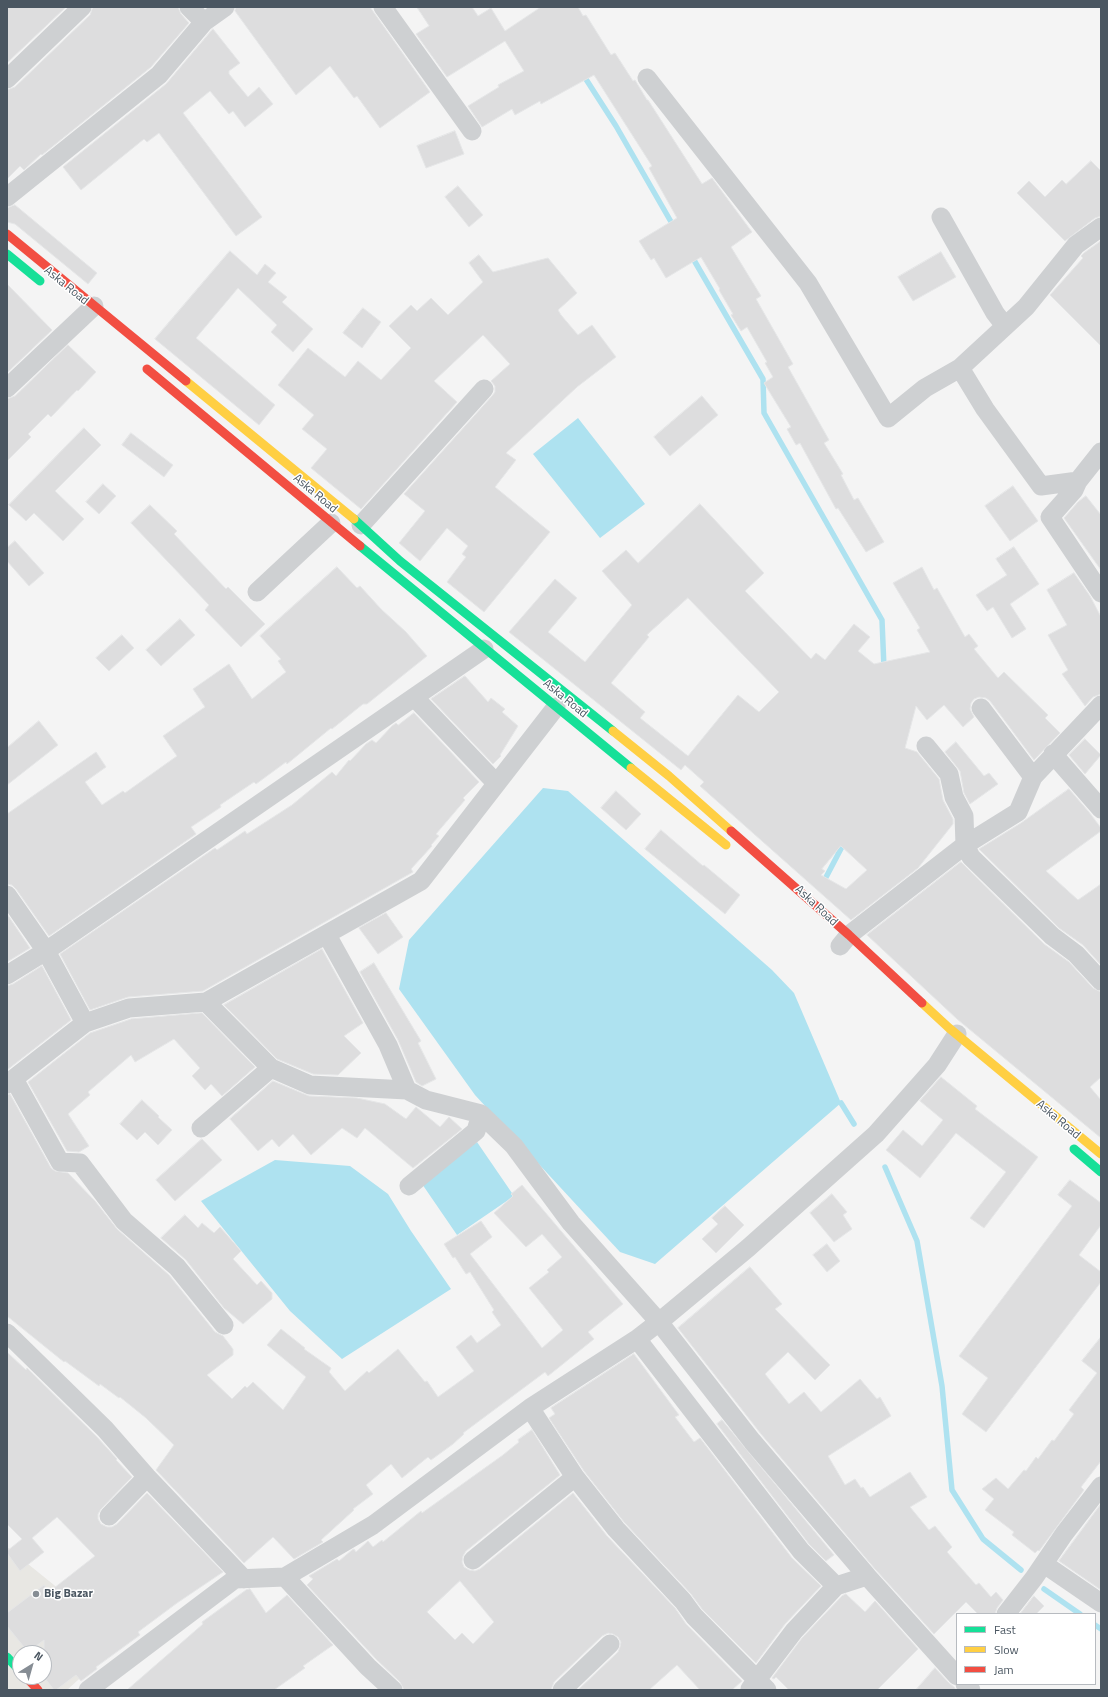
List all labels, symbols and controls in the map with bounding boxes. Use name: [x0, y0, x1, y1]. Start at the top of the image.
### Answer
street label: Aska Road: [41, 264, 91, 308]
street label: Aska Road: [290, 471, 340, 517]
street label: Aska Road: [540, 677, 590, 721]
street label: Aska Road: [792, 883, 840, 929]
street label: Aska Road: [1033, 1097, 1083, 1143]
place label: Big Bazar: [44, 1587, 93, 1601]
marker: Big Bazar: [31, 1589, 41, 1599]
legend: [956, 1613, 1096, 1685]
text: Fast: [994, 1620, 1016, 1639]
text: Slow: [994, 1640, 1019, 1659]
north arrow: [12, 1645, 52, 1685]
text: N: [31, 1648, 46, 1665]
text: Jam: [994, 1660, 1014, 1679]

